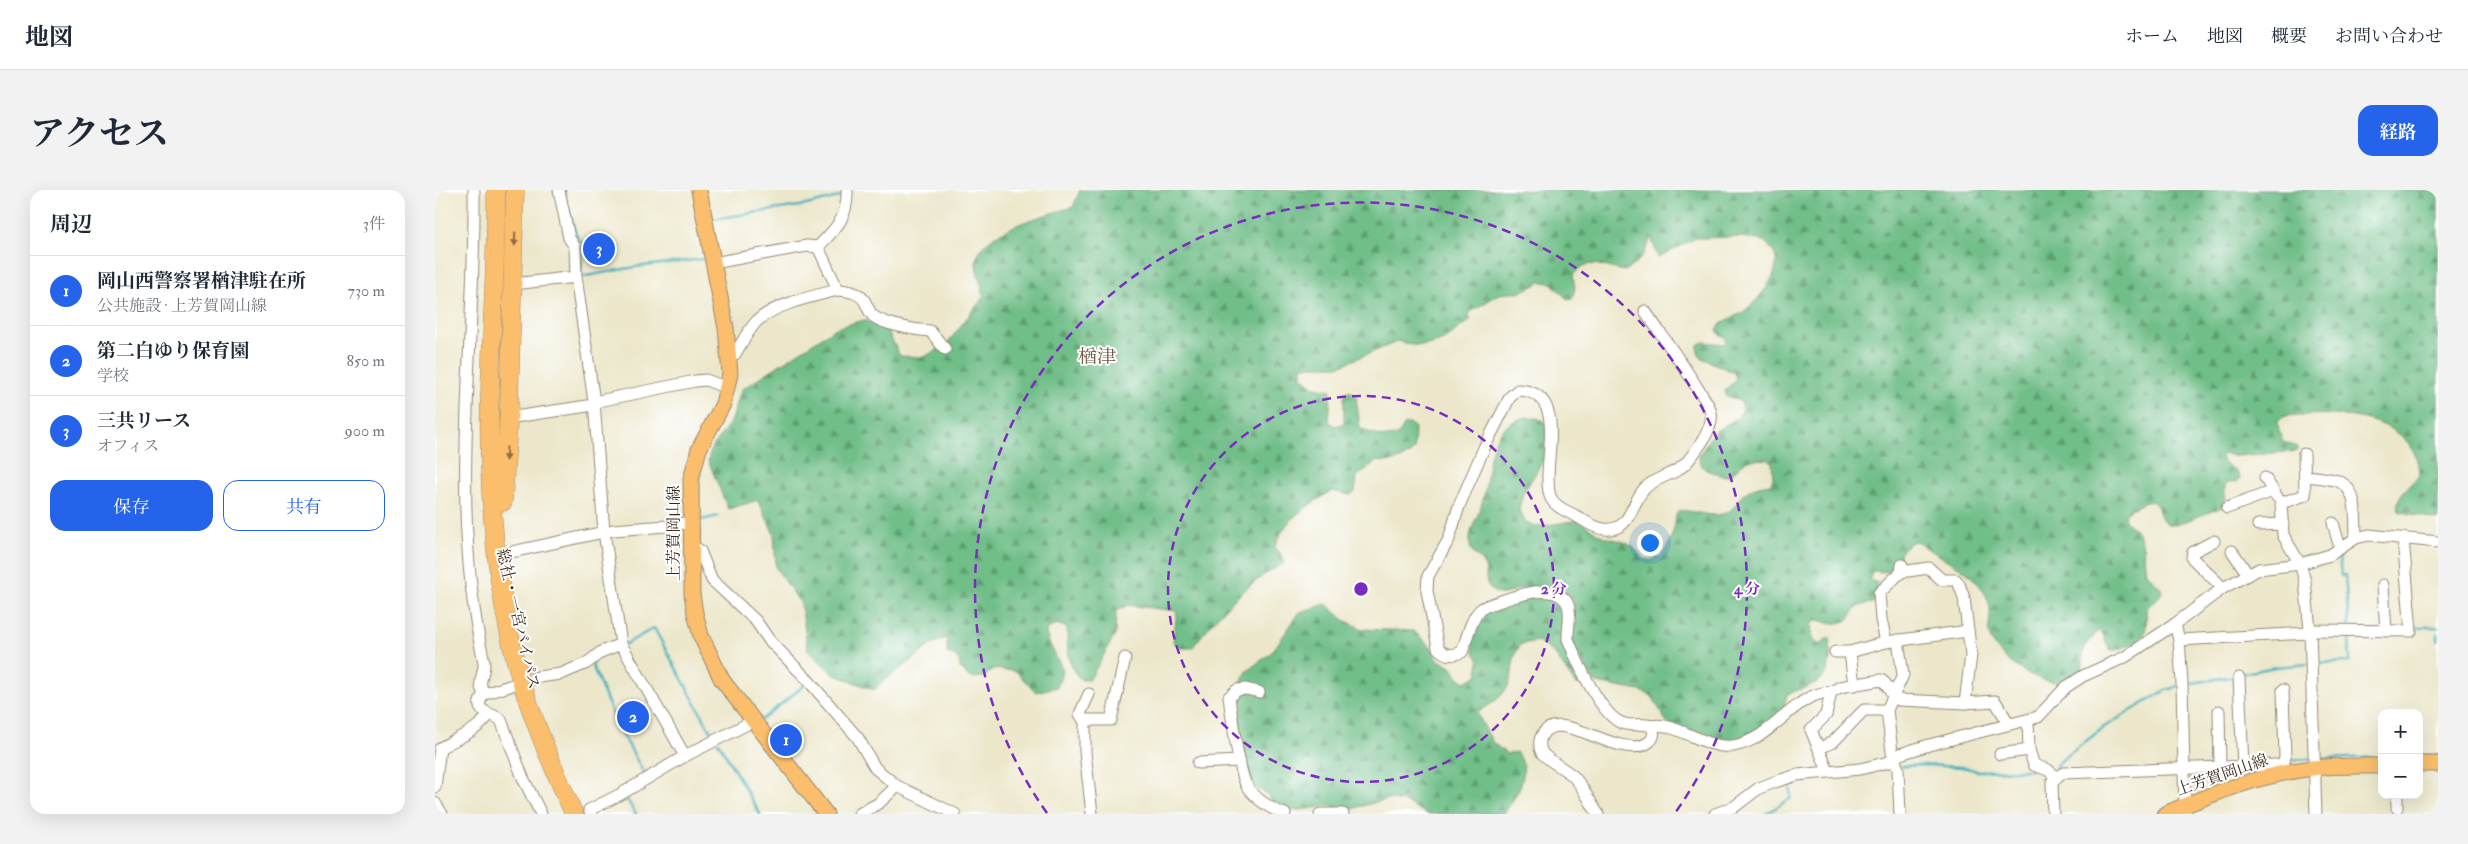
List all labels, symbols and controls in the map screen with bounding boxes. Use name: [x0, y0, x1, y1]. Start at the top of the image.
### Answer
text: 地図: [25, 22, 73, 53]
text: ホーム: [2125, 25, 2179, 48]
text: 地図: [2207, 25, 2243, 48]
text: 概要: [2271, 25, 2307, 48]
text: お問い合わせ: [2335, 25, 2443, 48]
button: 経路: [2358, 105, 2438, 156]
text: アクセス: [30, 112, 169, 156]
text: 周辺: [50, 211, 92, 238]
text: 3件: [363, 214, 385, 234]
pin: 3: [583, 230, 615, 268]
one-way arrow: [510, 231, 518, 247]
text: 岡山西警察署楢津駐在所: [97, 269, 306, 293]
text: 1: [63, 281, 69, 301]
text: 730 m: [348, 281, 385, 301]
text: 公共施設 · 上芳賀岡山線: [97, 296, 267, 316]
text: 第二白ゆり保育園: [97, 339, 249, 363]
district label: 楢津: [1078, 345, 1116, 369]
text: 2: [62, 351, 70, 371]
text: 850 m: [347, 351, 385, 371]
text: 学校: [97, 366, 129, 386]
text: 三共リース: [97, 409, 191, 433]
text: 3: [63, 421, 69, 441]
text: 900 m: [345, 421, 385, 441]
text: オフィス: [97, 436, 159, 456]
one-way arrow: [501, 446, 509, 462]
button: 保存: [50, 480, 213, 531]
button: 共有: [223, 480, 385, 531]
street label: 上芳賀岡山線: [664, 485, 684, 581]
your location: [1637, 530, 1663, 556]
street label: 総社・一宮バイパス: [492, 547, 544, 691]
centre of rings: [1352, 580, 1370, 598]
text: 2 分: [1541, 580, 1567, 599]
text: 4 分: [1733, 580, 1760, 599]
pin: 2: [617, 698, 649, 736]
map controls: [2378, 709, 2423, 799]
button: +: [2378, 709, 2423, 754]
pin: 1: [770, 721, 802, 759]
street label: 上芳賀岡山線: [2173, 750, 2271, 800]
button: −: [2378, 754, 2423, 799]

